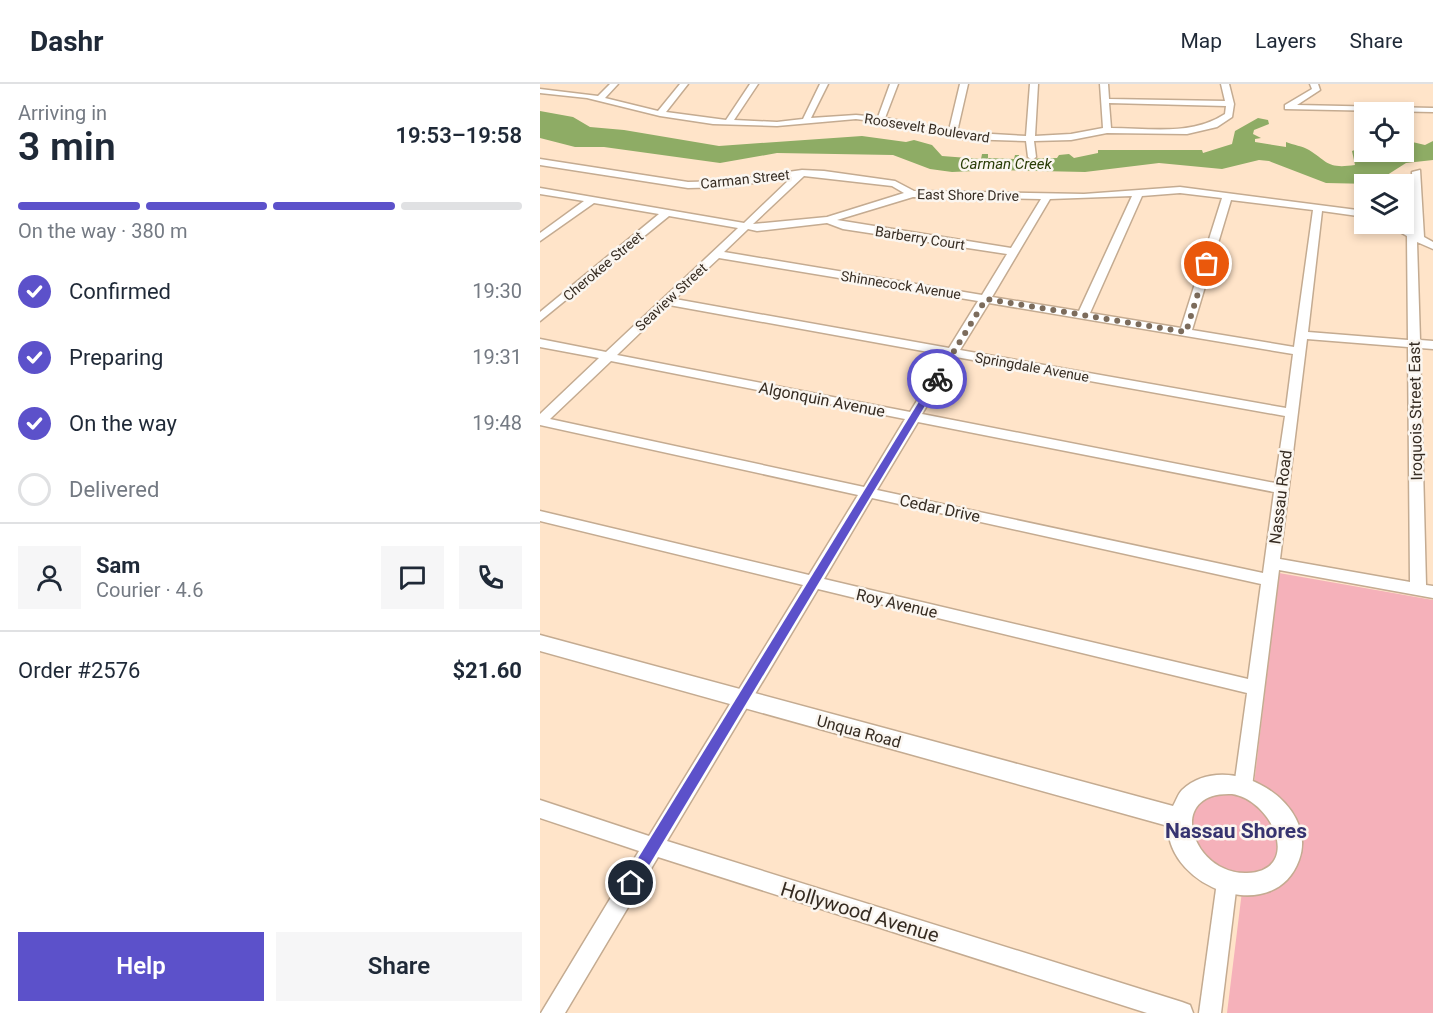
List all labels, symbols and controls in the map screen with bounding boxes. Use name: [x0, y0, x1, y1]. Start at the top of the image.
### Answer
text: Dashr: [30, 25, 104, 58]
text: Map: [1180, 29, 1222, 53]
text: Layers: [1255, 29, 1316, 53]
text: Share: [1349, 29, 1403, 53]
text: Arriving in: [18, 101, 107, 125]
map controls: [1354, 102, 1414, 234]
button: locate: [1354, 102, 1414, 162]
street label: Roosevelt Boulevard: [863, 110, 991, 146]
text: 19:53–19:58: [395, 123, 522, 148]
text: 3 min: [18, 124, 116, 170]
water label: Carman Creek: [960, 155, 1053, 173]
street label: Carman Street: [700, 166, 791, 192]
button: layers: [1354, 174, 1414, 234]
street label: East Shore Drive: [917, 186, 1019, 204]
text: On the way · 380 m: [18, 219, 187, 243]
street label: Barberry Court: [874, 223, 966, 253]
street label: Cherokee Street: [560, 228, 646, 304]
pin: [1181, 238, 1232, 289]
icon: bag: [1190, 247, 1223, 280]
street label: Seaview Street: [632, 260, 710, 334]
street label: Shinnecock Avenue: [840, 268, 962, 302]
icon: check: [18, 275, 51, 308]
text: Confirmed: [69, 279, 171, 304]
text: 19:30: [472, 279, 522, 303]
icon: check: [18, 341, 51, 374]
street label: Iroquois Street East: [1405, 341, 1426, 481]
text: Preparing: [69, 345, 163, 370]
text: 19:31: [472, 345, 522, 369]
courier: [907, 349, 967, 409]
street label: Springdale Avenue: [974, 349, 1090, 385]
icon: bike: [921, 363, 954, 396]
street label: Algonquin Avenue: [757, 378, 887, 421]
icon: check: [18, 407, 51, 440]
text: On the way: [69, 411, 177, 436]
text: 19:48: [472, 411, 522, 435]
street label: Nassau Road: [1265, 449, 1296, 545]
text: Delivered: [69, 477, 159, 502]
street label: Cedar Drive: [898, 491, 982, 526]
button: person: [18, 546, 81, 609]
button: chat: [381, 546, 444, 609]
button: phone: [459, 546, 522, 609]
text: Sam: [96, 553, 140, 578]
text: Courier · 4.6: [96, 578, 203, 602]
street label: Roy Avenue: [854, 585, 939, 622]
text: Order #2576: [18, 658, 140, 683]
text: $21.60: [453, 658, 522, 683]
street label: Unqua Road: [815, 711, 903, 752]
district label: Nassau Shores: [1165, 819, 1307, 843]
pin: [605, 857, 656, 908]
icon: home: [614, 866, 647, 899]
street label: Hollywood Avenue: [778, 876, 942, 948]
button: Help: [18, 932, 264, 1001]
button: Share: [276, 932, 522, 1001]

